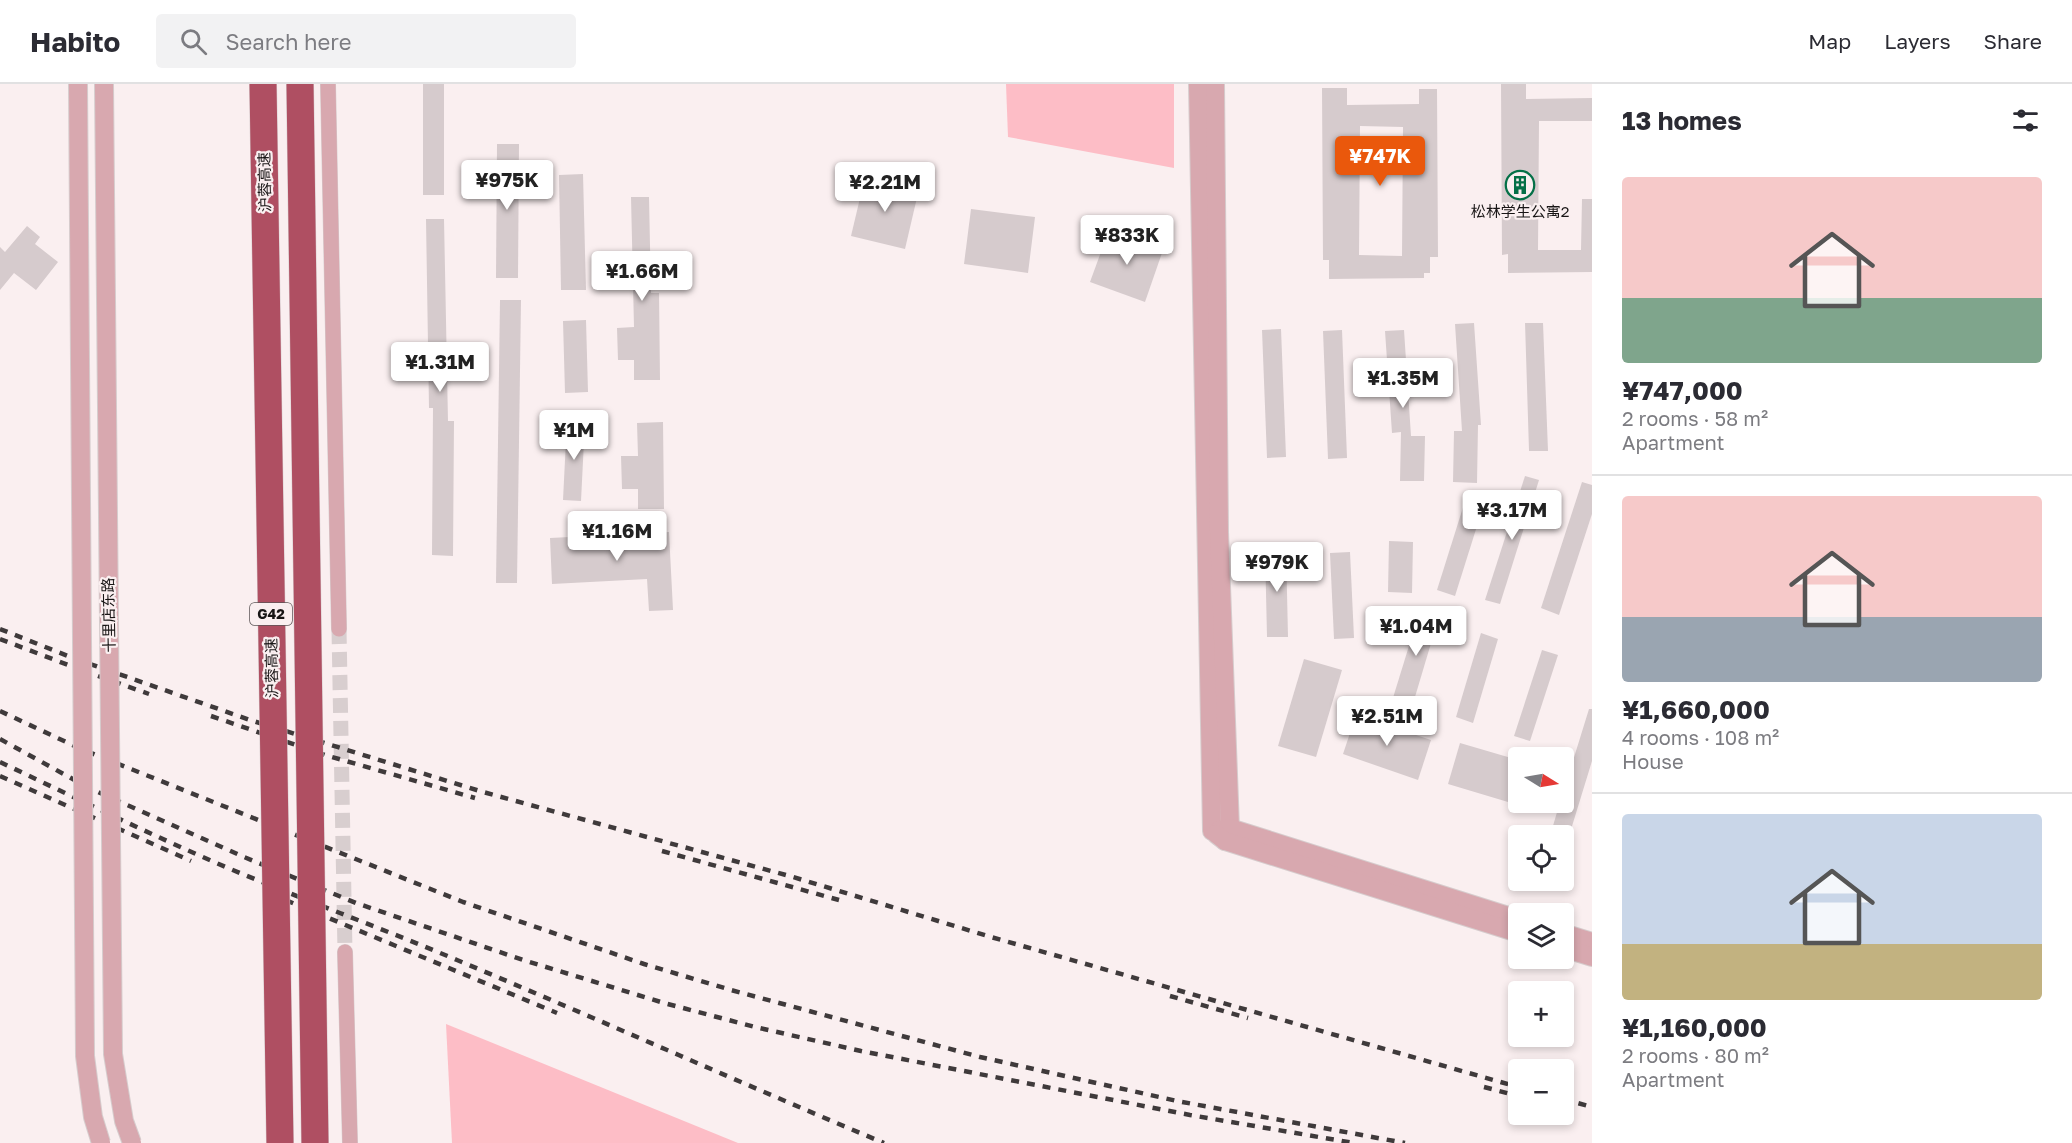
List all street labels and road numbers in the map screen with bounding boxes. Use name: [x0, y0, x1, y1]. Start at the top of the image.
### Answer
street label: 沪蓉高速: [254, 152, 274, 212]
street label: 十里店东路: [98, 577, 118, 653]
road number: G42: [250, 603, 292, 625]
street label: 沪蓉高速: [261, 638, 281, 698]

